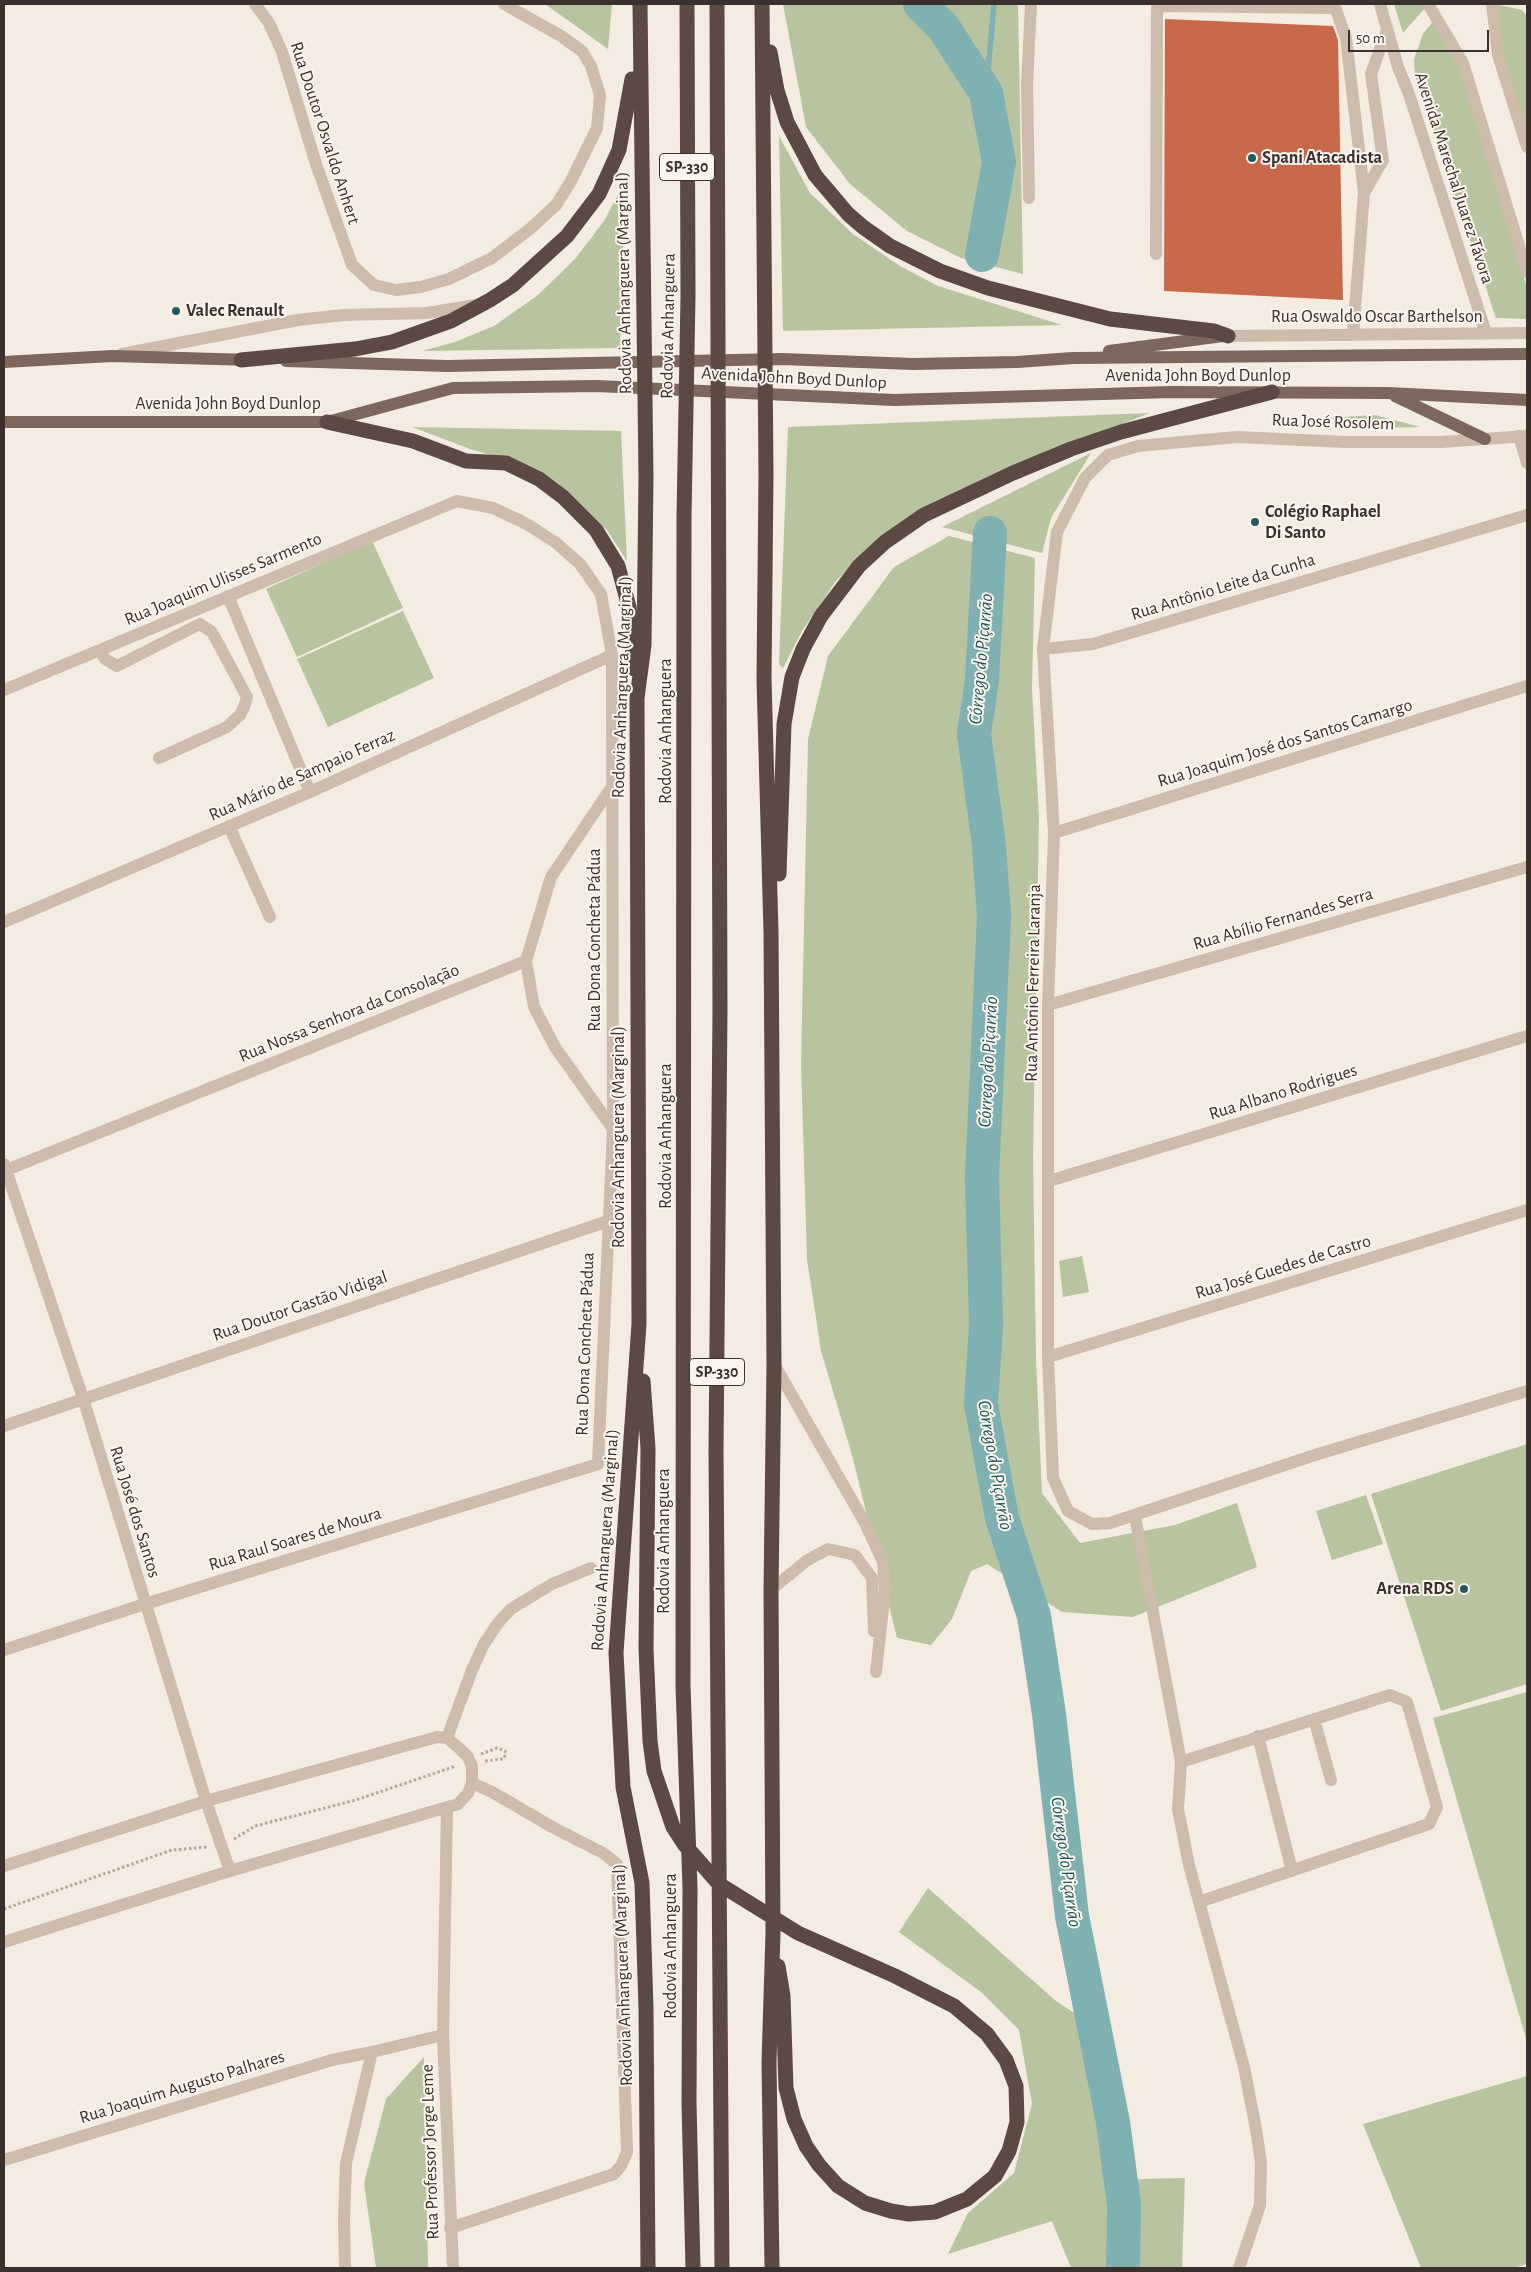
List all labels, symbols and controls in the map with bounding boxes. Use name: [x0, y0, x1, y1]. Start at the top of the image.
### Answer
scale bar: [1351, 20, 1492, 52]
text: 50 m: [1356, 31, 1385, 46]
street label: Rua Doutor Osvaldo Anhert: [285, 39, 365, 227]
street label: Avenida Marechal Juarez Távora: [1410, 70, 1498, 286]
place label: Spani Atacadista: [1262, 147, 1382, 169]
marker: Spani Atacadista: [1246, 152, 1258, 164]
road number: SP-330: [660, 154, 714, 180]
street label: Rodovia Anhanguera (Marginal): [611, 172, 637, 394]
street label: Rodovia Anhanguera: [656, 253, 680, 399]
place label: Valec Renault: [186, 300, 284, 322]
marker: Valec Renault: [170, 305, 182, 317]
street label: Rua Oswaldo Oscar Barthelson: [1271, 306, 1483, 328]
street label: Avenida John Boyd Dunlop: [701, 362, 887, 394]
street label: Avenida John Boyd Dunlop: [1105, 365, 1291, 387]
street label: Avenida John Boyd Dunlop: [135, 393, 321, 415]
street label: Rua José Rosolem: [1271, 409, 1395, 435]
place label: Colégio Raphael Di Santo: [1265, 501, 1381, 544]
marker: Colégio Raphael Di Santo: [1249, 516, 1261, 528]
street label: Rua Joaquim Ulisses Sarmento: [121, 528, 325, 630]
street label: Rua Antônio Leite da Cunha: [1128, 549, 1318, 625]
street label: Rodovia Anhanguera (Marginal): [607, 575, 637, 799]
water label: Córrego do Piçarrão: [964, 593, 998, 725]
street label: Rodovia Anhanguera: [655, 658, 677, 804]
street label: Rua Joaquim José dos Santos Camargo: [1155, 694, 1415, 792]
street label: Rua Mário de Sampaio Ferraz: [205, 724, 399, 826]
street label: Rua Dona Concheta Pádua: [584, 848, 606, 1032]
street label: Rua Abílio Fernandes Serra: [1191, 883, 1375, 955]
street label: Rua Antônio Ferreira Laranja: [1020, 884, 1046, 1082]
street label: Rua Nossa Senhora da Consolação: [236, 959, 462, 1067]
water label: Córrego do Piçarrão: [973, 996, 1003, 1128]
street label: Rodovia Anhanguera (Marginal): [608, 1026, 630, 1248]
street label: Rua Albano Rodrigues: [1206, 1059, 1360, 1125]
street label: Rodovia Anhanguera: [655, 1063, 677, 1209]
street label: Rua José Guedes de Castro: [1193, 1230, 1373, 1304]
street label: Rua Dona Concheta Pádua: [571, 1252, 599, 1436]
street label: Rua Doutor Gastão Vidigal: [210, 1266, 390, 1346]
road number: SP-330: [690, 1358, 744, 1385]
water label: Córrego do Piçarrão: [972, 1398, 1018, 1532]
street label: Rodovia Anhanguera (Marginal): [586, 1428, 624, 1652]
street label: Rua José dos Santos: [105, 1444, 165, 1580]
street label: Rodovia Anhanguera: [653, 1468, 675, 1614]
street label: Rua Raul Soares de Moura: [206, 1502, 384, 1576]
place label: Arena RDS: [1376, 1578, 1454, 1600]
marker: Arena RDS: [1458, 1583, 1470, 1595]
water label: Córrego do Piçarrão: [1046, 1795, 1086, 1929]
street label: Rodovia Anhanguera (Marginal): [608, 1863, 638, 2087]
street label: Rodovia Anhanguera: [660, 1873, 682, 2019]
street label: Rua Joaquim Augusto Palhares: [77, 2045, 287, 2129]
street label: Rua Professor Jorge Leme: [416, 2064, 444, 2240]

